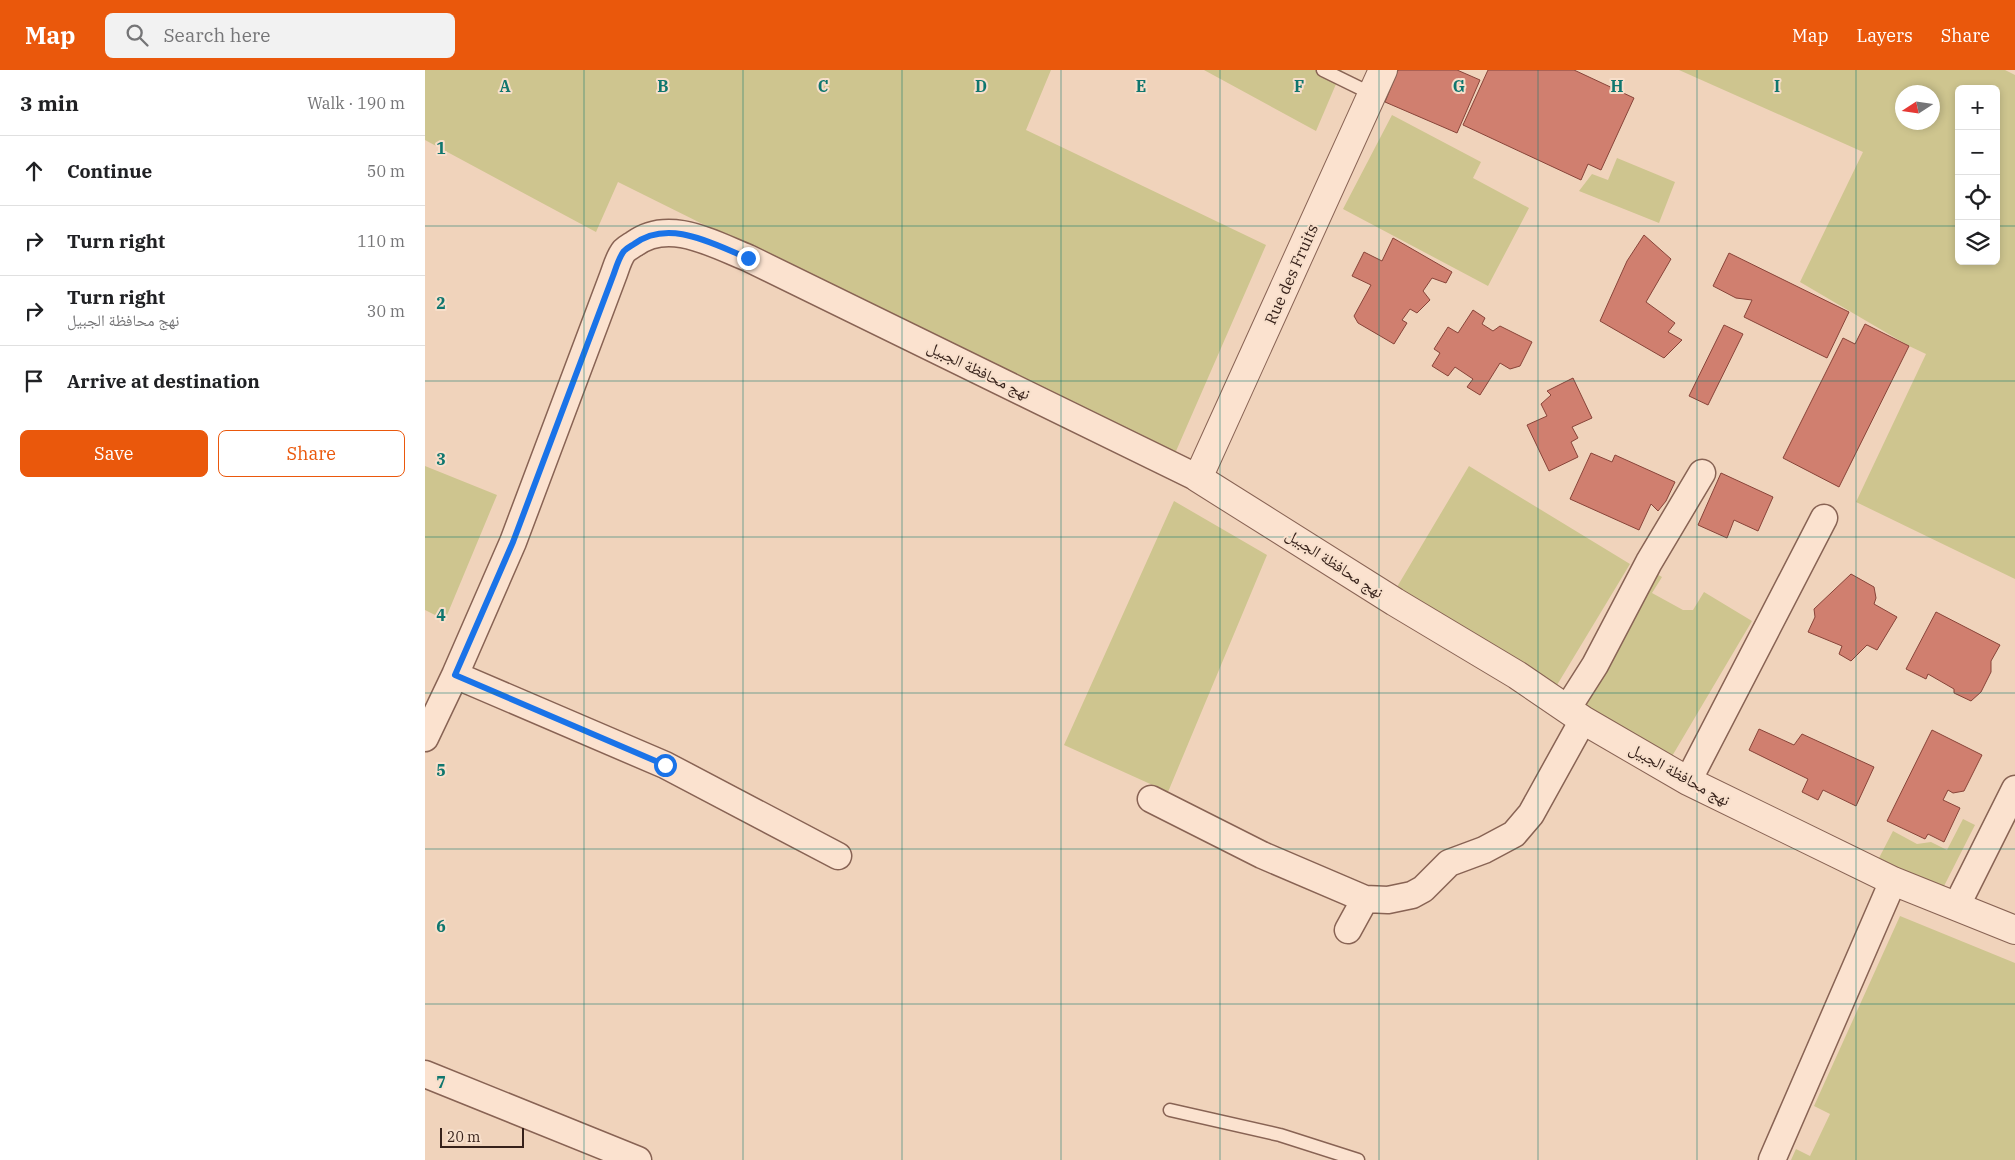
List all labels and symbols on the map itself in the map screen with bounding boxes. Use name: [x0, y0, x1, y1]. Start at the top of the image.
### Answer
text: A: [499, 76, 511, 96]
text: B: [657, 76, 669, 96]
text: C: [818, 76, 828, 96]
text: D: [975, 76, 987, 96]
text: E: [1136, 76, 1146, 96]
text: F: [1294, 76, 1304, 96]
text: G: [1453, 76, 1465, 96]
text: H: [1611, 76, 1624, 96]
text: I: [1774, 76, 1780, 96]
north arrow: [1895, 85, 1940, 130]
text: 1: [436, 138, 446, 158]
street label: Rue des Fruits: [1260, 221, 1322, 327]
route end: [737, 247, 760, 270]
text: 2: [436, 293, 446, 313]
street label: نهج محافظة الجبيل: [924, 336, 1034, 405]
text: 3: [436, 449, 446, 469]
street label: نهج محافظة الجبيل: [1282, 524, 1388, 603]
text: 4: [436, 605, 446, 625]
street label: نهج محافظة الجبيل: [1626, 738, 1734, 811]
route start: [654, 754, 677, 777]
text: 5: [436, 760, 446, 780]
text: 6: [436, 916, 446, 936]
text: 7: [436, 1072, 446, 1092]
scale bar: [440, 1125, 524, 1148]

